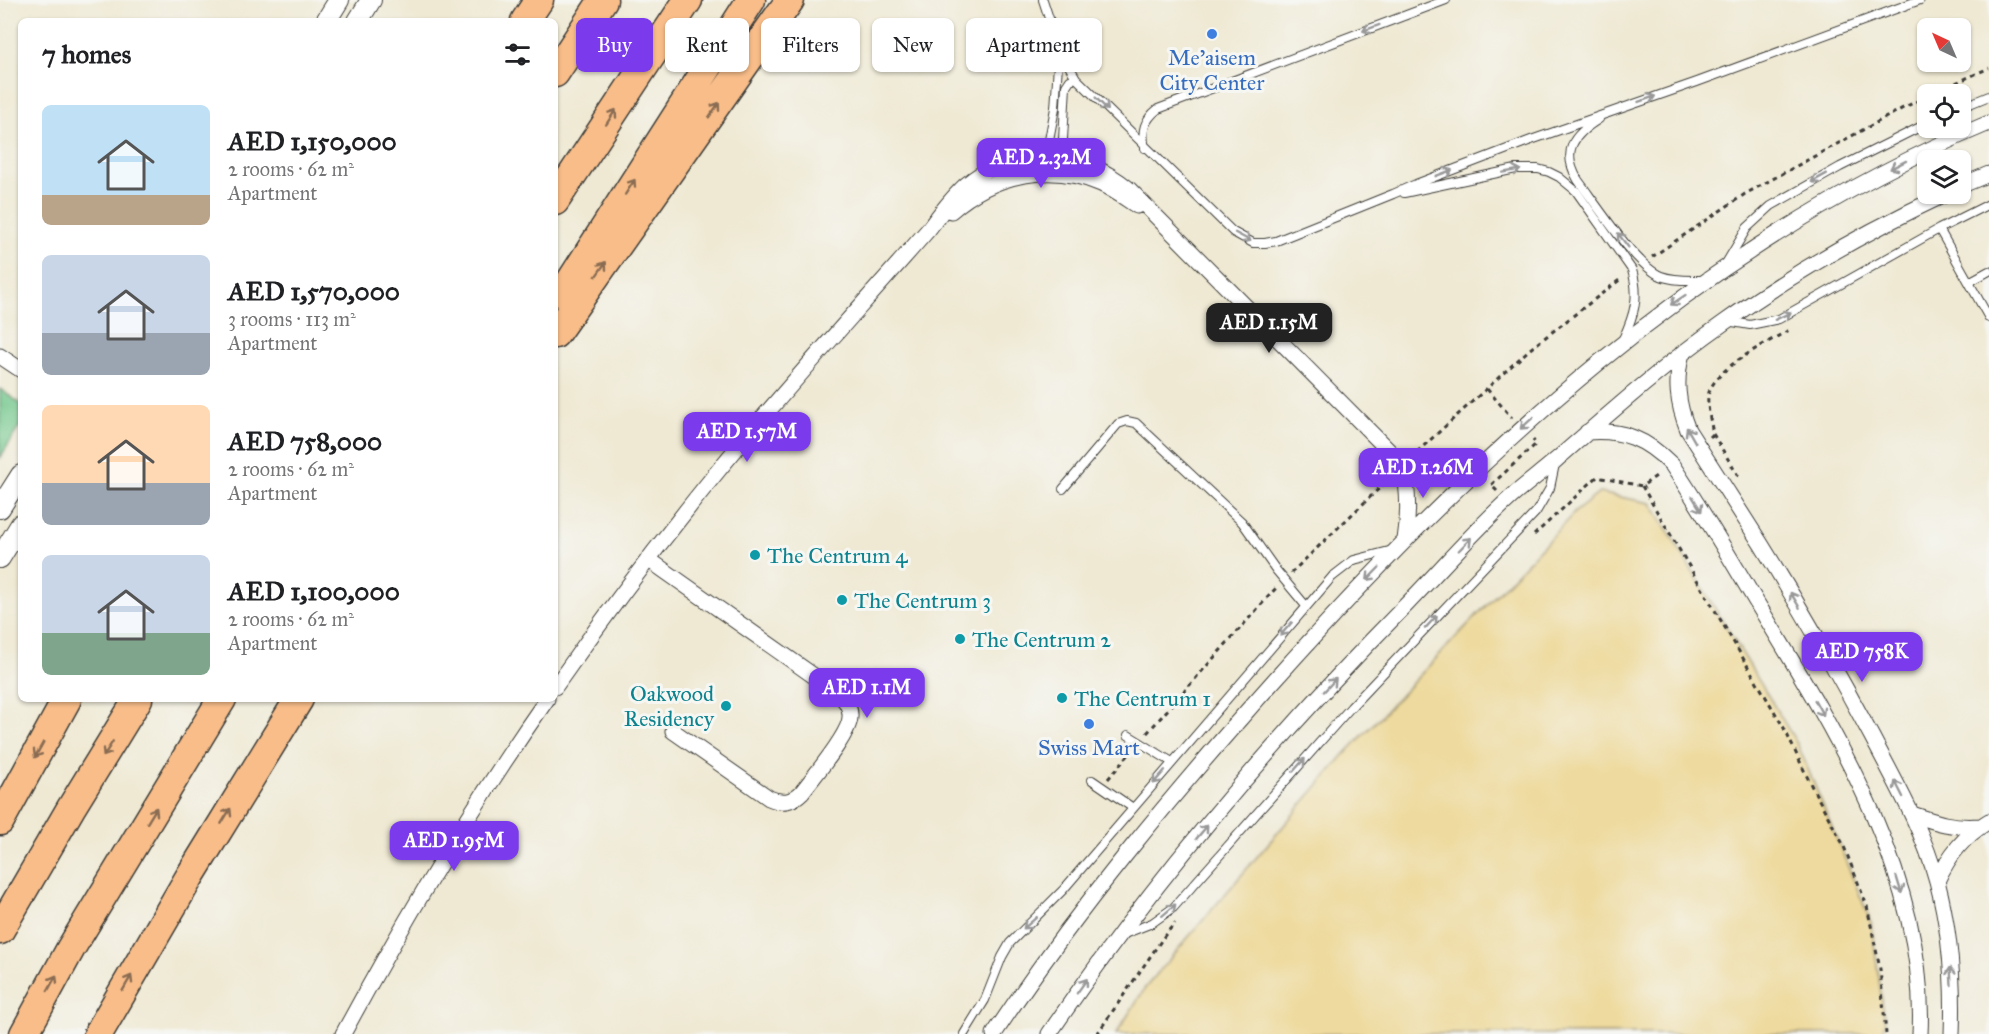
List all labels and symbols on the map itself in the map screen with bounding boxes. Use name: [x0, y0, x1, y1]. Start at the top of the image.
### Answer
north arrow: [1917, 18, 1971, 72]
one-way arrow: [1363, 23, 1381, 34]
marker: Me'aisem City Center: [1205, 27, 1219, 41]
place label: Me'aisem City Center: [1160, 44, 1265, 96]
one-way arrow: [1637, 93, 1656, 104]
one-way arrow: [1094, 97, 1109, 111]
one-way arrow: [708, 103, 720, 119]
one-way arrow: [605, 110, 617, 126]
pin: AED 2.32M: [972, 138, 1110, 189]
one-way arrow: [1889, 160, 1907, 172]
one-way arrow: [1502, 165, 1522, 176]
one-way arrow: [1434, 166, 1453, 177]
one-way arrow: [1811, 173, 1829, 184]
one-way arrow: [624, 179, 636, 196]
one-way arrow: [1234, 232, 1252, 244]
one-way arrow: [1617, 232, 1629, 248]
one-way arrow: [595, 262, 607, 278]
one-way arrow: [1671, 294, 1687, 306]
pin: AED 1.15M: [1200, 303, 1338, 354]
one-way arrow: [1773, 310, 1791, 322]
pin: AED 1.57M: [678, 412, 816, 463]
one-way arrow: [1520, 416, 1535, 430]
one-way arrow: [1685, 427, 1697, 444]
pin: AED 1.26M: [1354, 448, 1492, 499]
one-way arrow: [1691, 495, 1703, 512]
one-way arrow: [1458, 537, 1472, 552]
place label: The Centrum 4: [767, 542, 908, 569]
marker: The Centrum 4: [748, 548, 762, 562]
one-way arrow: [1365, 567, 1380, 582]
place label: The Centrum 3: [854, 587, 991, 614]
one-way arrow: [1789, 592, 1801, 609]
marker: The Centrum 3: [835, 593, 849, 607]
one-way arrow: [1424, 614, 1438, 629]
one-way arrow: [1279, 622, 1293, 637]
place label: The Centrum 2: [972, 626, 1111, 653]
marker: The Centrum 2: [953, 632, 967, 646]
pin: AED 758K: [1800, 632, 1924, 683]
pin: AED 1.1M: [805, 668, 929, 719]
one-way arrow: [1323, 678, 1337, 693]
place label: Oakwood Residency: [624, 680, 715, 732]
place label: The Centrum 1: [1074, 685, 1211, 712]
marker: The Centrum 1: [1055, 691, 1069, 705]
one-way arrow: [1814, 698, 1825, 716]
marker: Oakwood Residency: [719, 699, 733, 713]
marker: Swiss Mart: [1082, 717, 1096, 731]
place label: Swiss Mart: [1038, 734, 1140, 761]
one-way arrow: [101, 740, 113, 757]
one-way arrow: [33, 741, 44, 759]
one-way arrow: [1292, 758, 1306, 773]
one-way arrow: [1152, 769, 1166, 784]
one-way arrow: [1893, 781, 1905, 799]
one-way arrow: [146, 807, 158, 824]
one-way arrow: [221, 808, 233, 825]
pin: AED 1.95M: [385, 821, 523, 872]
one-way arrow: [1195, 825, 1209, 840]
one-way arrow: [1894, 875, 1905, 894]
one-way arrow: [1161, 903, 1176, 917]
one-way arrow: [1022, 916, 1037, 930]
one-way arrow: [1945, 966, 1956, 986]
one-way arrow: [46, 975, 58, 992]
one-way arrow: [122, 975, 134, 992]
one-way arrow: [1076, 978, 1089, 994]

